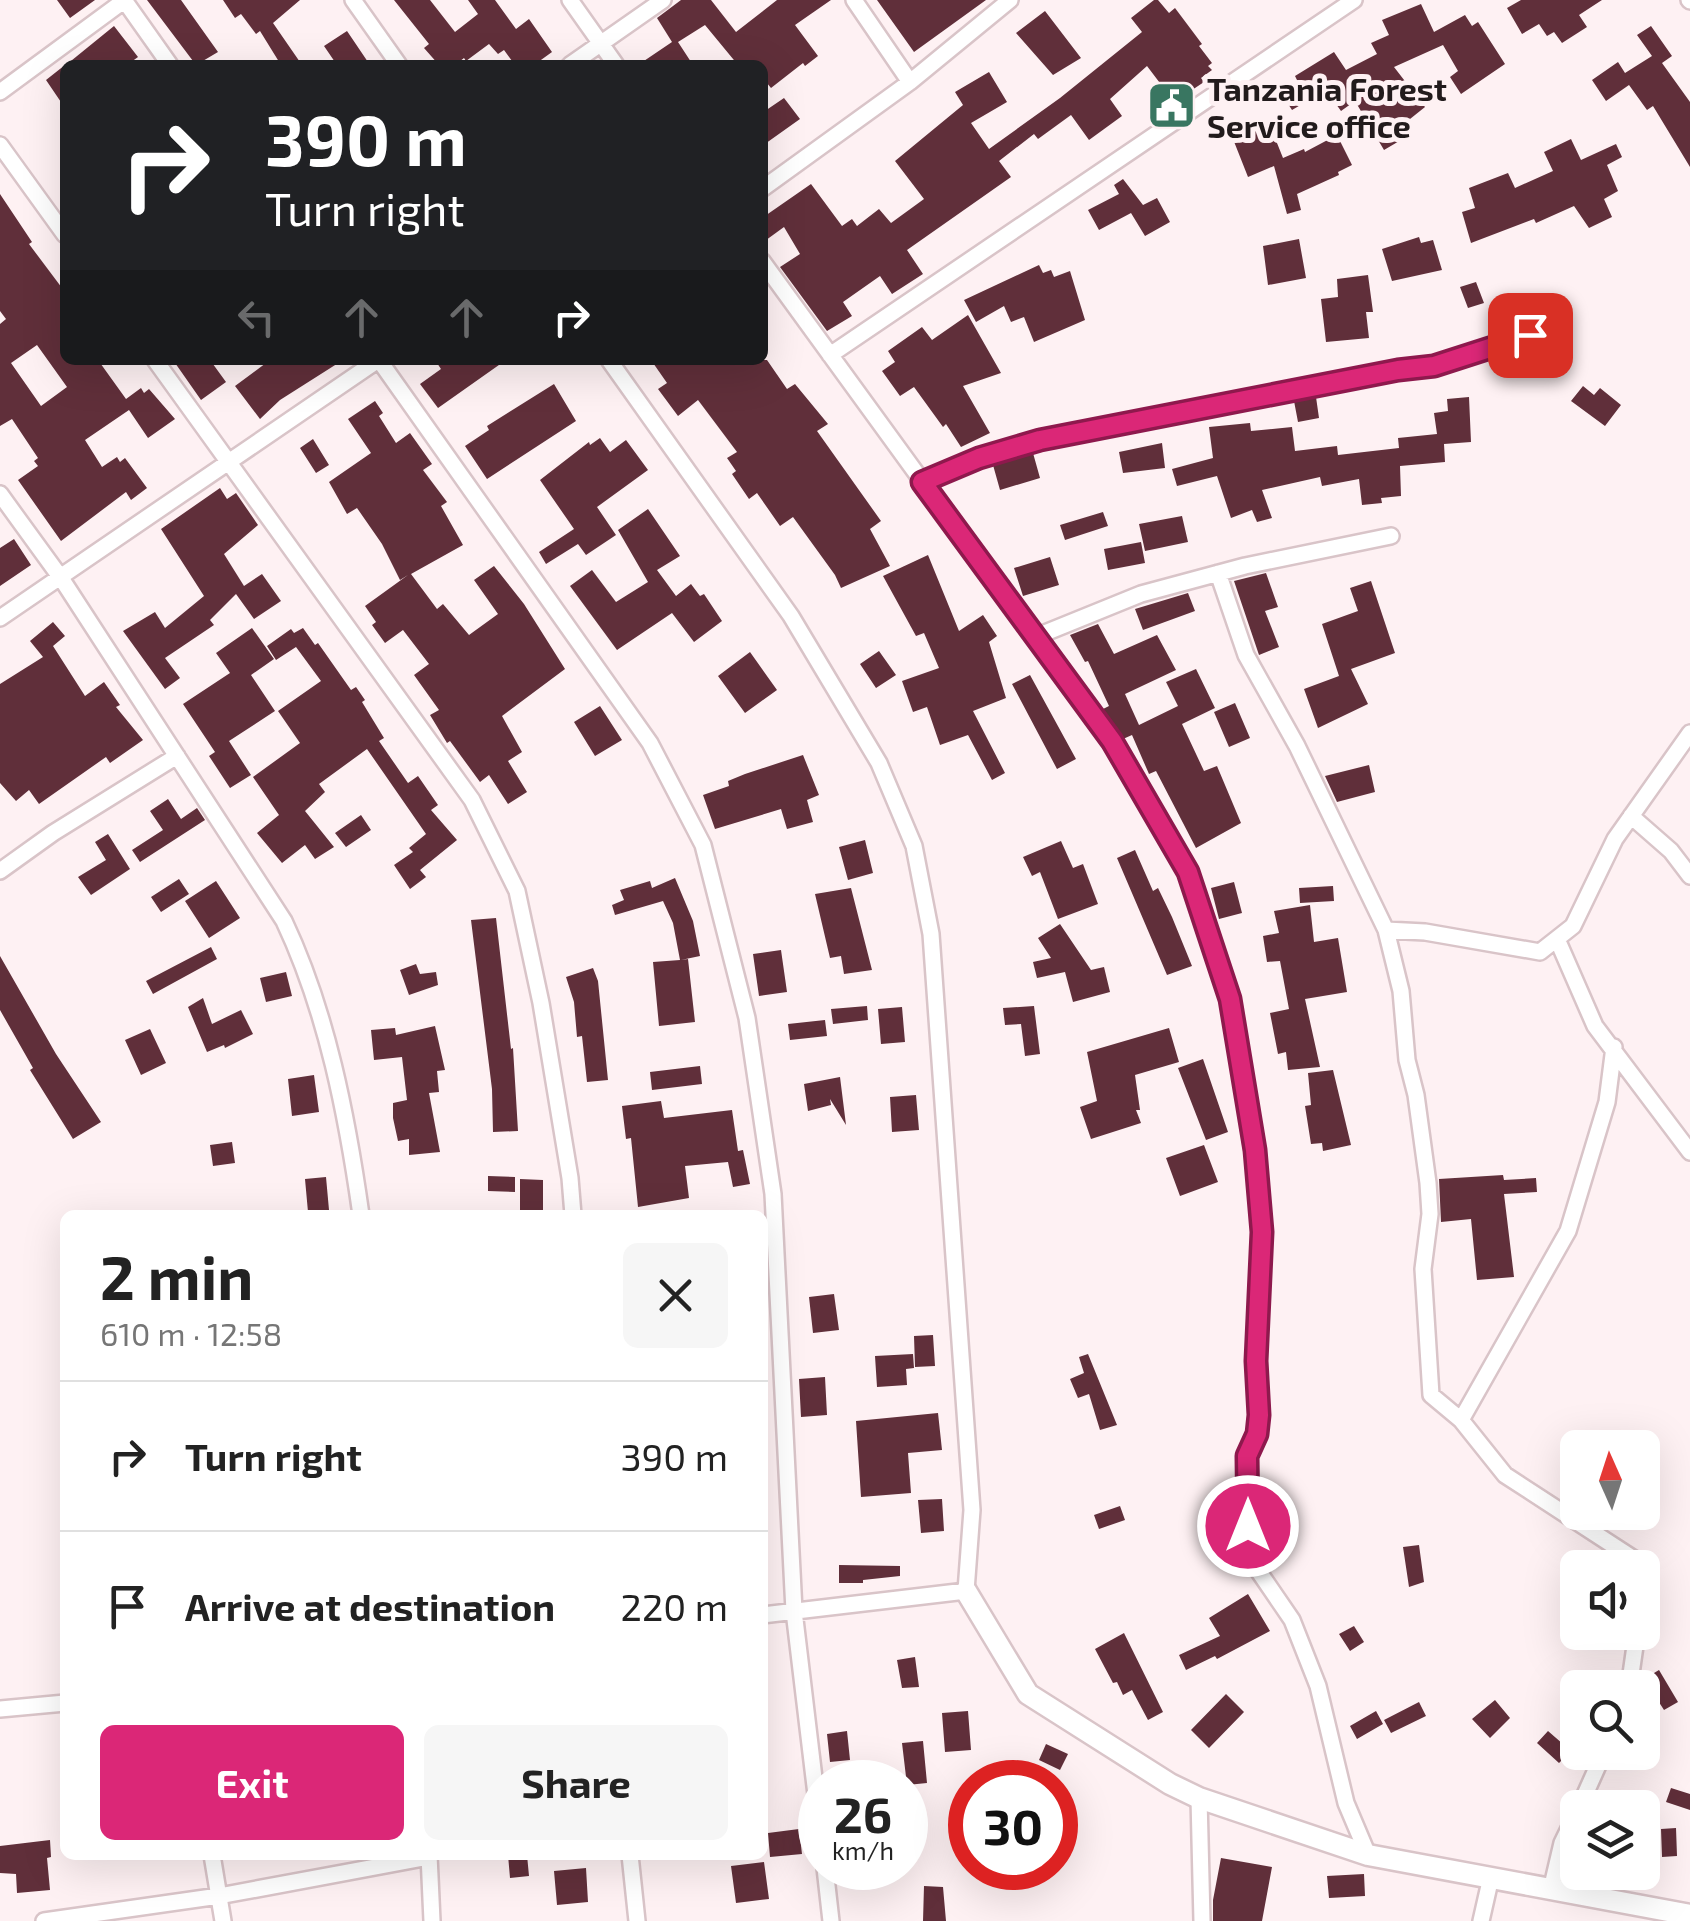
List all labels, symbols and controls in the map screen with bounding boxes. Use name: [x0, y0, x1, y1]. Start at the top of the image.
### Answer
place label: Tanzania Forest Service office: [1207, 69, 1447, 144]
public building icon: Tanzania Forest Service office: [1146, 80, 1198, 132]
text: 390 m: [265, 96, 467, 180]
icon: right: [100, 100, 230, 230]
text: Turn right: [265, 181, 465, 235]
icon: left: [229, 290, 284, 345]
icon: ahead: [334, 290, 389, 345]
icon: ahead: [439, 290, 494, 345]
icon: right: [544, 290, 599, 345]
pin: [1488, 293, 1573, 378]
icon: arrive: [1503, 308, 1558, 363]
text: 2 min: [100, 1240, 253, 1312]
button: close: [623, 1243, 728, 1348]
text: 610 m · 12:58: [100, 1314, 282, 1352]
icon: right: [100, 1429, 155, 1484]
north arrow: [1560, 1430, 1660, 1530]
map controls: [1560, 1430, 1660, 1890]
text: Turn right: [185, 1433, 362, 1479]
text: 390 m: [620, 1433, 728, 1479]
position arrow: [1196, 1474, 1300, 1578]
button: sound: [1560, 1550, 1660, 1650]
icon: arrive: [100, 1579, 155, 1634]
text: Arrive at destination: [185, 1583, 555, 1629]
text: 220 m: [621, 1583, 728, 1629]
button: search: [1560, 1670, 1660, 1770]
button: Exit: [100, 1725, 404, 1840]
button: Share: [424, 1725, 728, 1840]
speed limit sign: 30: [948, 1760, 1078, 1890]
text: 26: [834, 1783, 892, 1843]
button: layers: [1560, 1790, 1660, 1890]
text: km/h: [832, 1835, 894, 1865]

